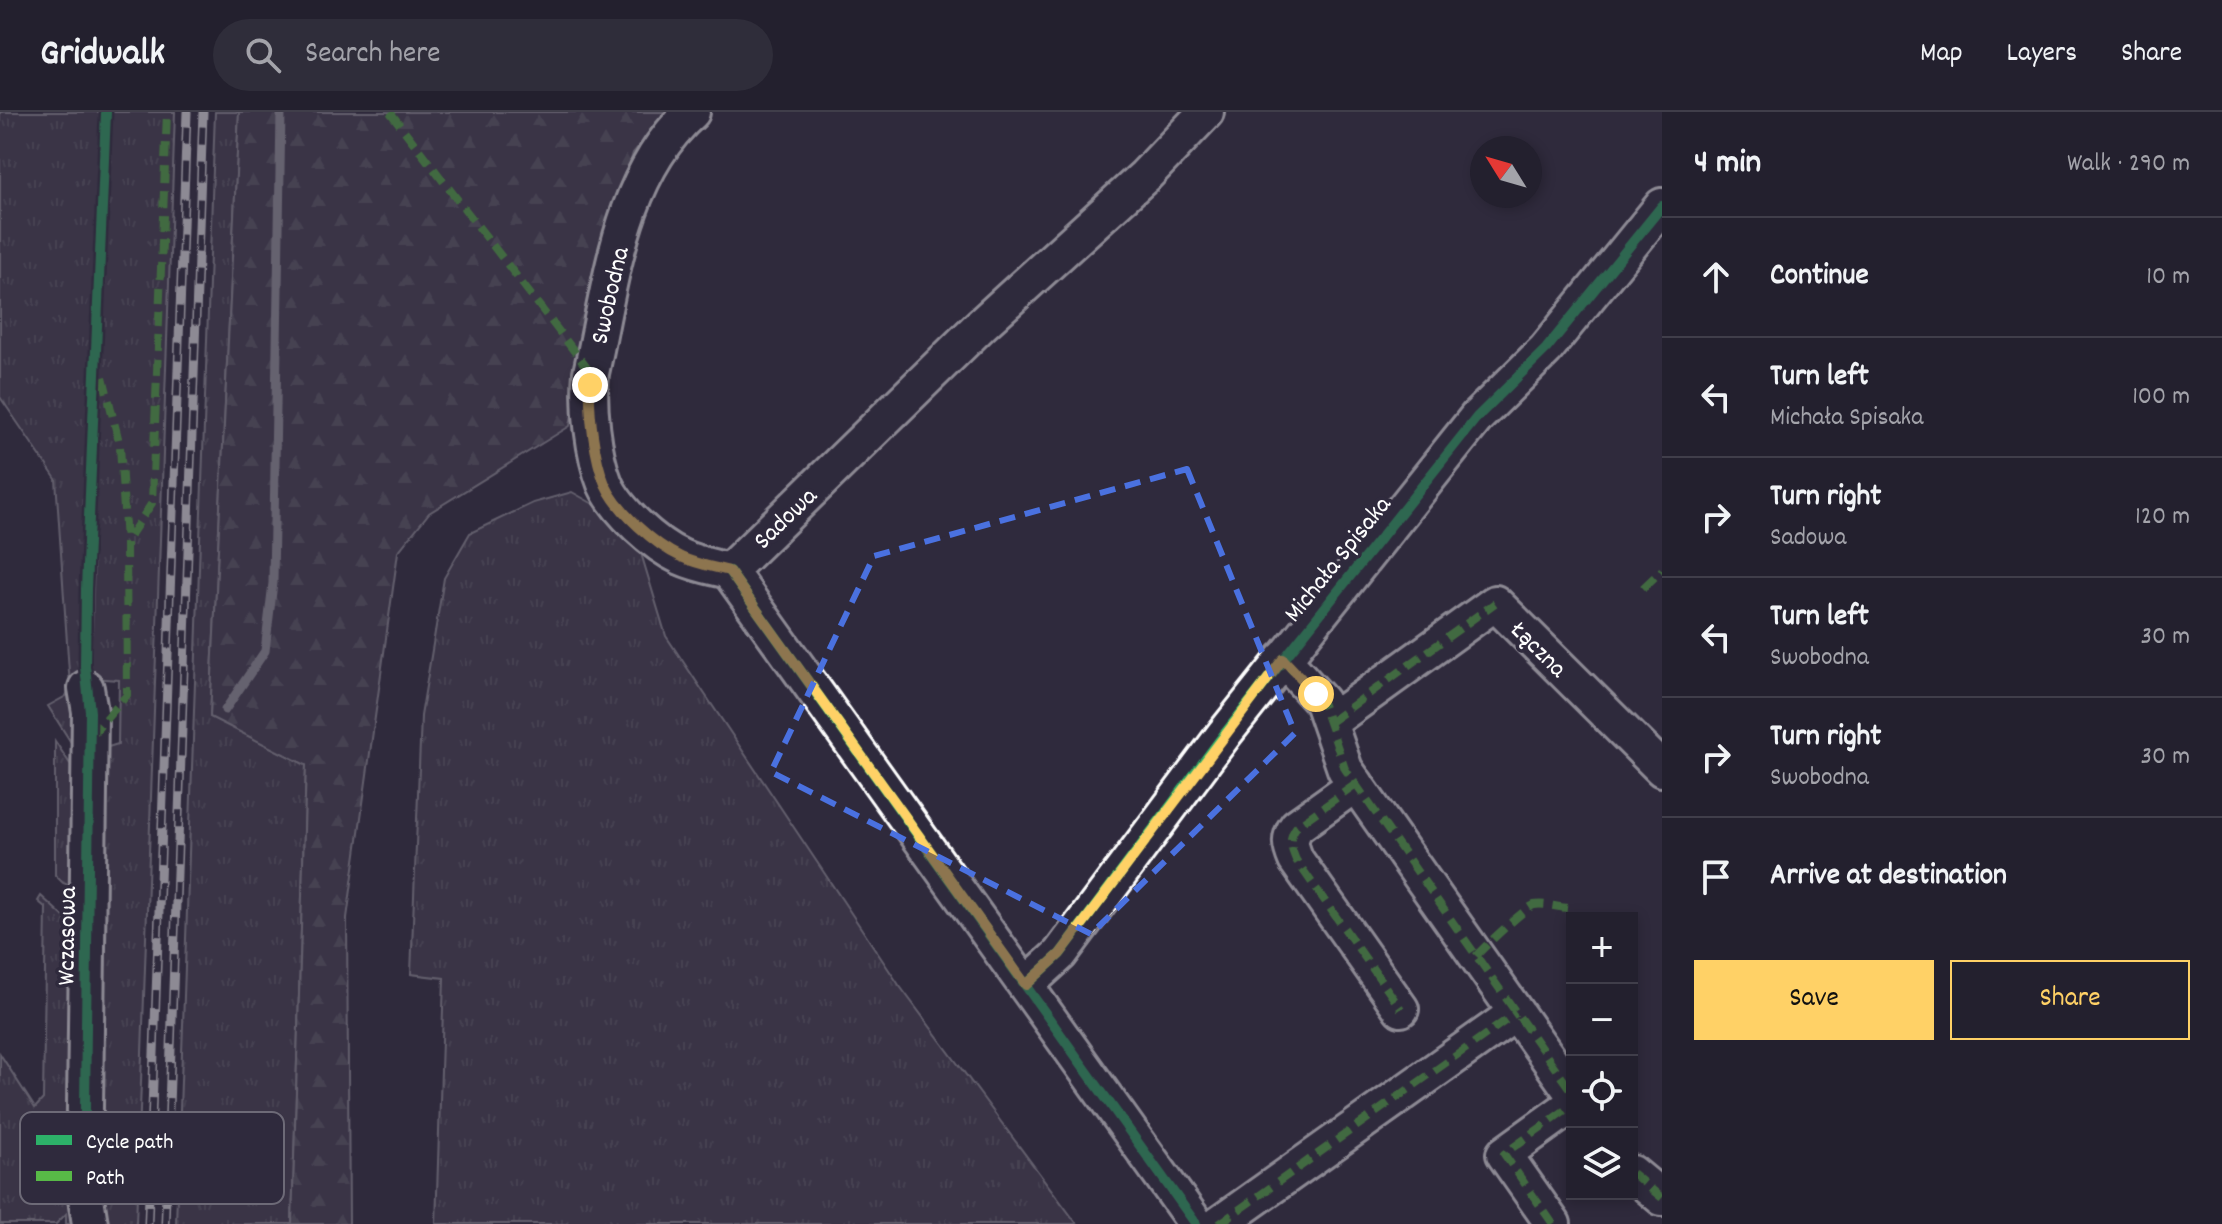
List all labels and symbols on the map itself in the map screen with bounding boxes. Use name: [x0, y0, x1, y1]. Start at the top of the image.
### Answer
north arrow: [1470, 136, 1542, 208]
street label: Swobodna: [582, 243, 641, 348]
route end: [572, 367, 608, 403]
street label: Sadowa: [746, 479, 827, 559]
street label: Michała Spisaka: [1276, 488, 1402, 631]
street label: Łączna: [1500, 613, 1575, 688]
route start: [1298, 676, 1334, 712]
street label: Wczasowa: [49, 885, 88, 986]
legend: [20, 1112, 284, 1204]
text: Cycle path: [86, 1128, 173, 1159]
text: Path: [86, 1164, 125, 1195]

